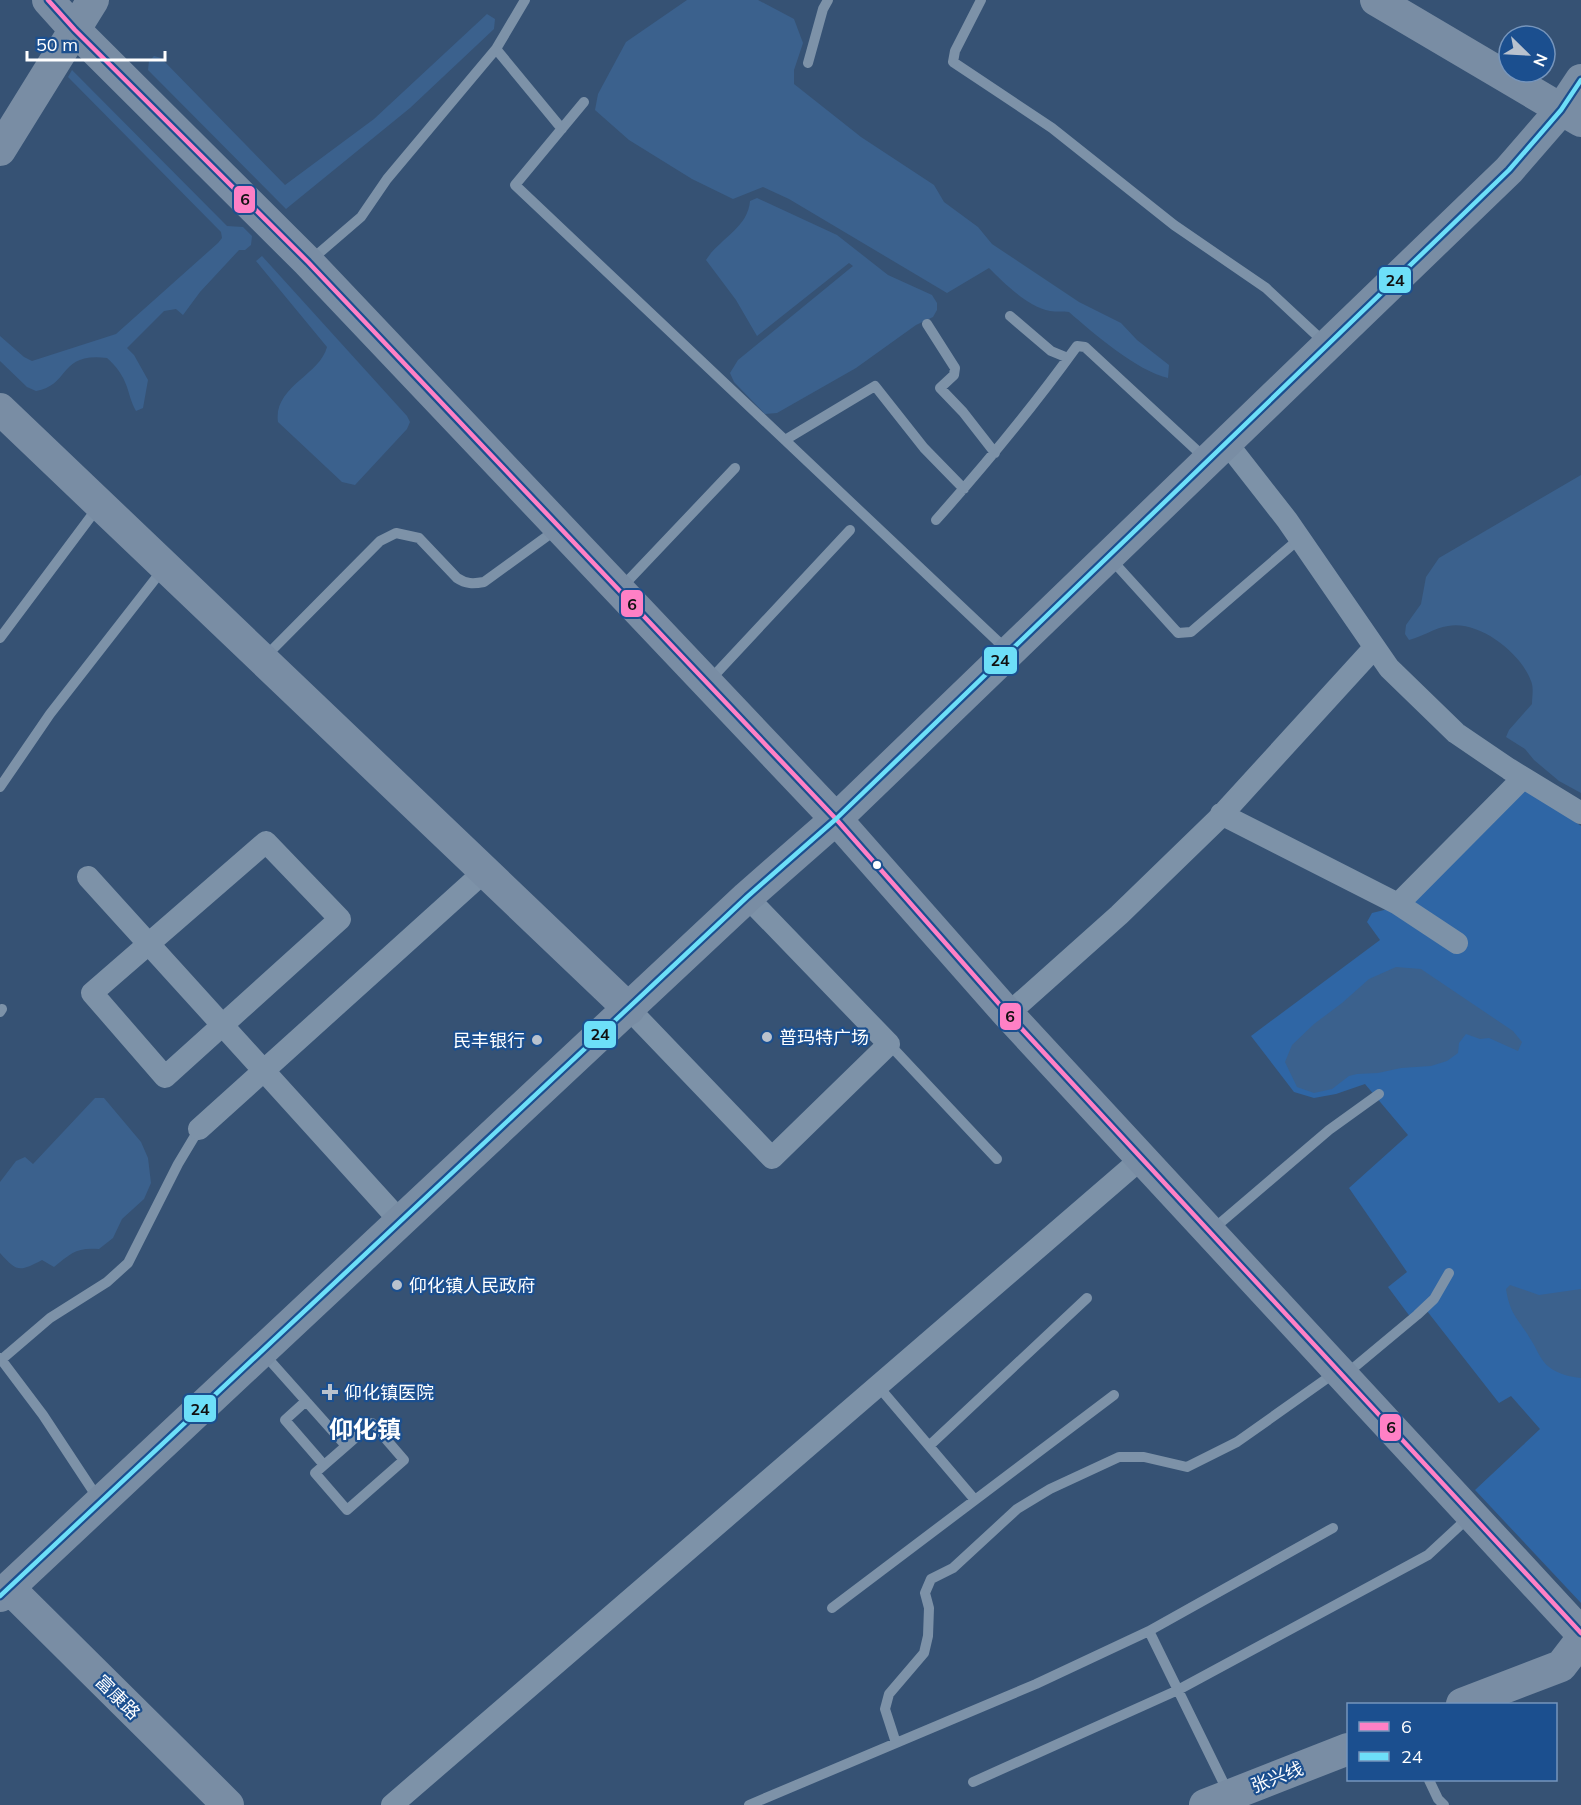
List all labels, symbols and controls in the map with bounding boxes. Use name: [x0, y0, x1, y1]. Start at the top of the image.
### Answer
scale bar: [27, 24, 165, 62]
north arrow: [1497, 24, 1557, 84]
text: 50 m: [36, 33, 78, 56]
text: N: [1529, 51, 1552, 70]
line badge: 6: [233, 185, 256, 214]
text: 6: [240, 189, 250, 209]
line badge: 24: [1378, 266, 1412, 294]
text: 24: [1385, 270, 1405, 290]
line badge: 6: [620, 589, 644, 618]
text: 6: [627, 594, 637, 614]
line badge: 24: [983, 646, 1018, 675]
text: 24: [990, 650, 1010, 670]
unlabelled marker: [871, 859, 883, 871]
line badge: 6: [999, 1002, 1022, 1031]
text: 6: [1005, 1006, 1015, 1026]
line badge: 24: [583, 1020, 617, 1049]
text: 24: [590, 1024, 610, 1044]
place label: 普玛特广场: [779, 1026, 869, 1049]
place label: 民丰银行: [453, 1029, 525, 1052]
marker: 普玛特广场: [760, 1030, 774, 1044]
marker: 民丰银行: [530, 1033, 544, 1047]
place label: 仰化镇人民政府: [409, 1274, 535, 1297]
marker: 仰化镇人民政府: [390, 1278, 404, 1292]
place label: 仰化镇医院: [344, 1381, 434, 1404]
marker: 仰化镇医院: [321, 1383, 339, 1401]
line badge: 24: [183, 1394, 217, 1423]
text: 24: [190, 1399, 210, 1419]
line badge: 6: [1379, 1413, 1402, 1442]
district label: 仰化镇: [329, 1414, 401, 1444]
text: 6: [1386, 1417, 1396, 1437]
street label: 富康路: [91, 1670, 145, 1724]
legend: [1347, 1703, 1557, 1781]
text: 6: [1401, 1715, 1412, 1738]
text: 24: [1401, 1745, 1423, 1768]
street label: 张兴线: [1248, 1757, 1306, 1797]

